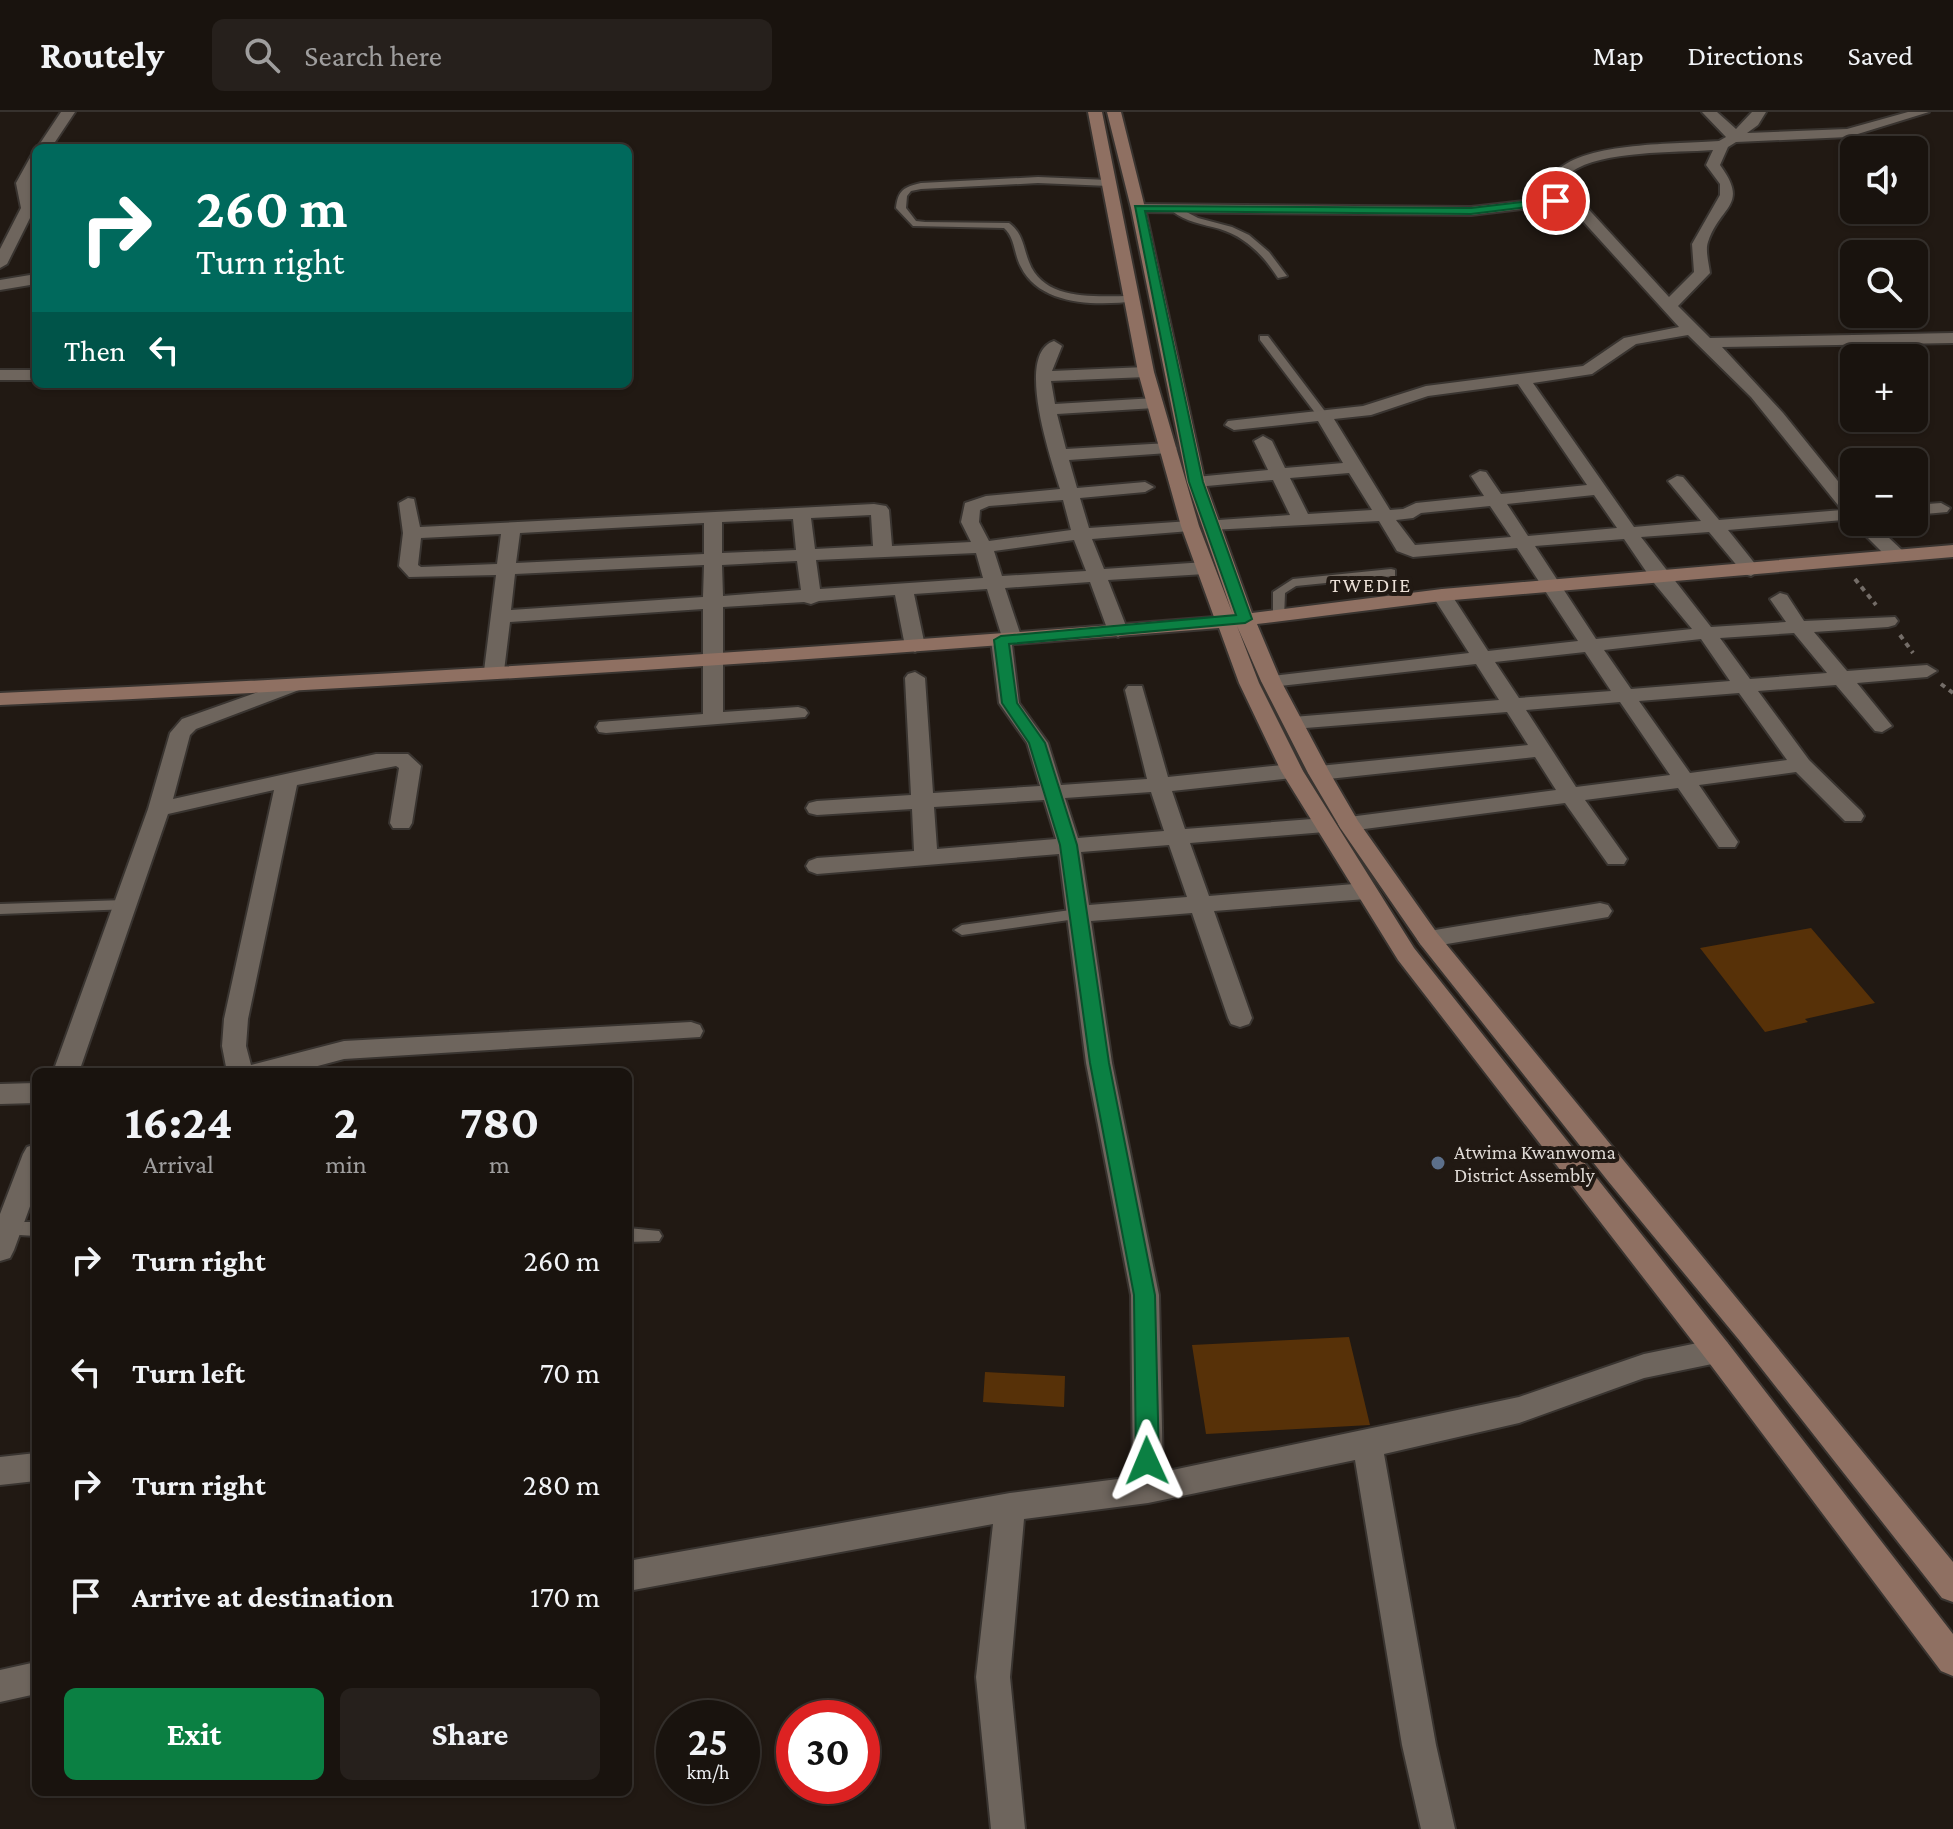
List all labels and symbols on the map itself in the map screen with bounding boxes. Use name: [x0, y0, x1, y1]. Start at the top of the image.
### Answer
pin: [1522, 167, 1590, 235]
district label: TWEDIE: [1330, 574, 1412, 596]
place label: Atwima Kwanwoma District Assembly: [1454, 1141, 1616, 1187]
marker: Atwima Kwanwoma District Assembly: [1429, 1154, 1447, 1172]
position arrow: [1105, 1419, 1189, 1503]
speed limit sign: 30: [776, 1700, 880, 1804]

